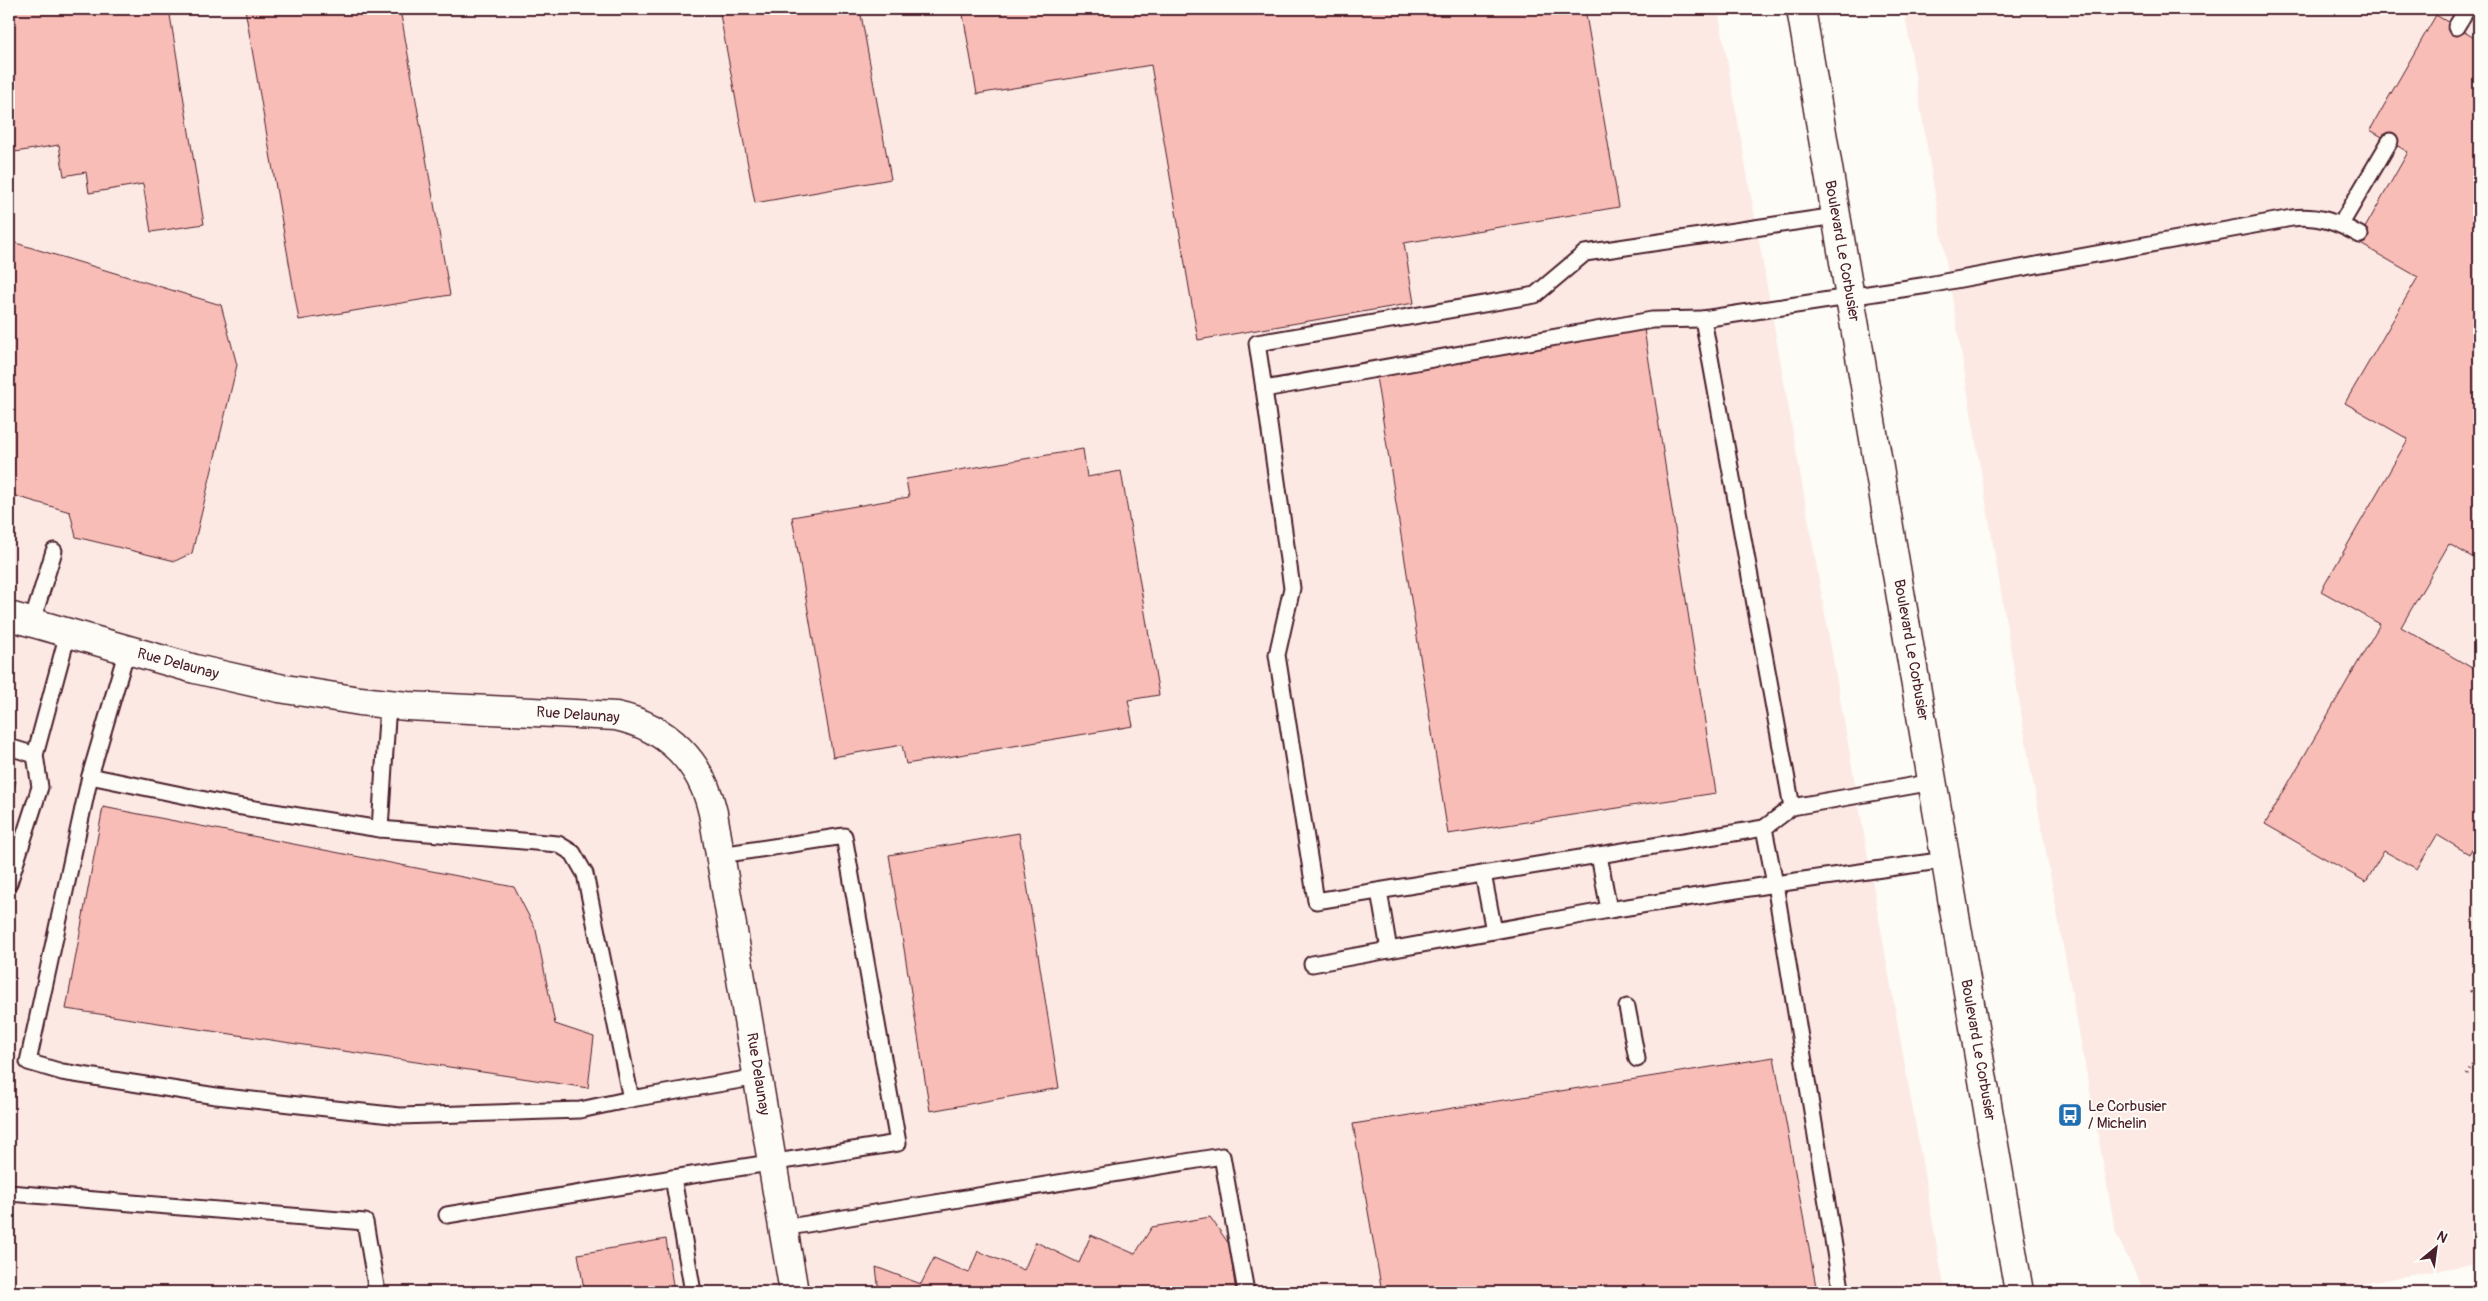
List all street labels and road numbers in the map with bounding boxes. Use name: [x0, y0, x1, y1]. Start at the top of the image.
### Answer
street label: Boulevard Le Corbusier: [1820, 179, 1864, 324]
street label: Boulevard Le Corbusier: [1889, 578, 1933, 723]
street label: Rue Delaunay: [135, 644, 221, 684]
street label: Rue Delaunay: [536, 703, 621, 727]
street label: Boulevard Le Corbusier: [1956, 978, 2000, 1123]
street label: Rue Delaunay: [742, 1031, 774, 1117]

